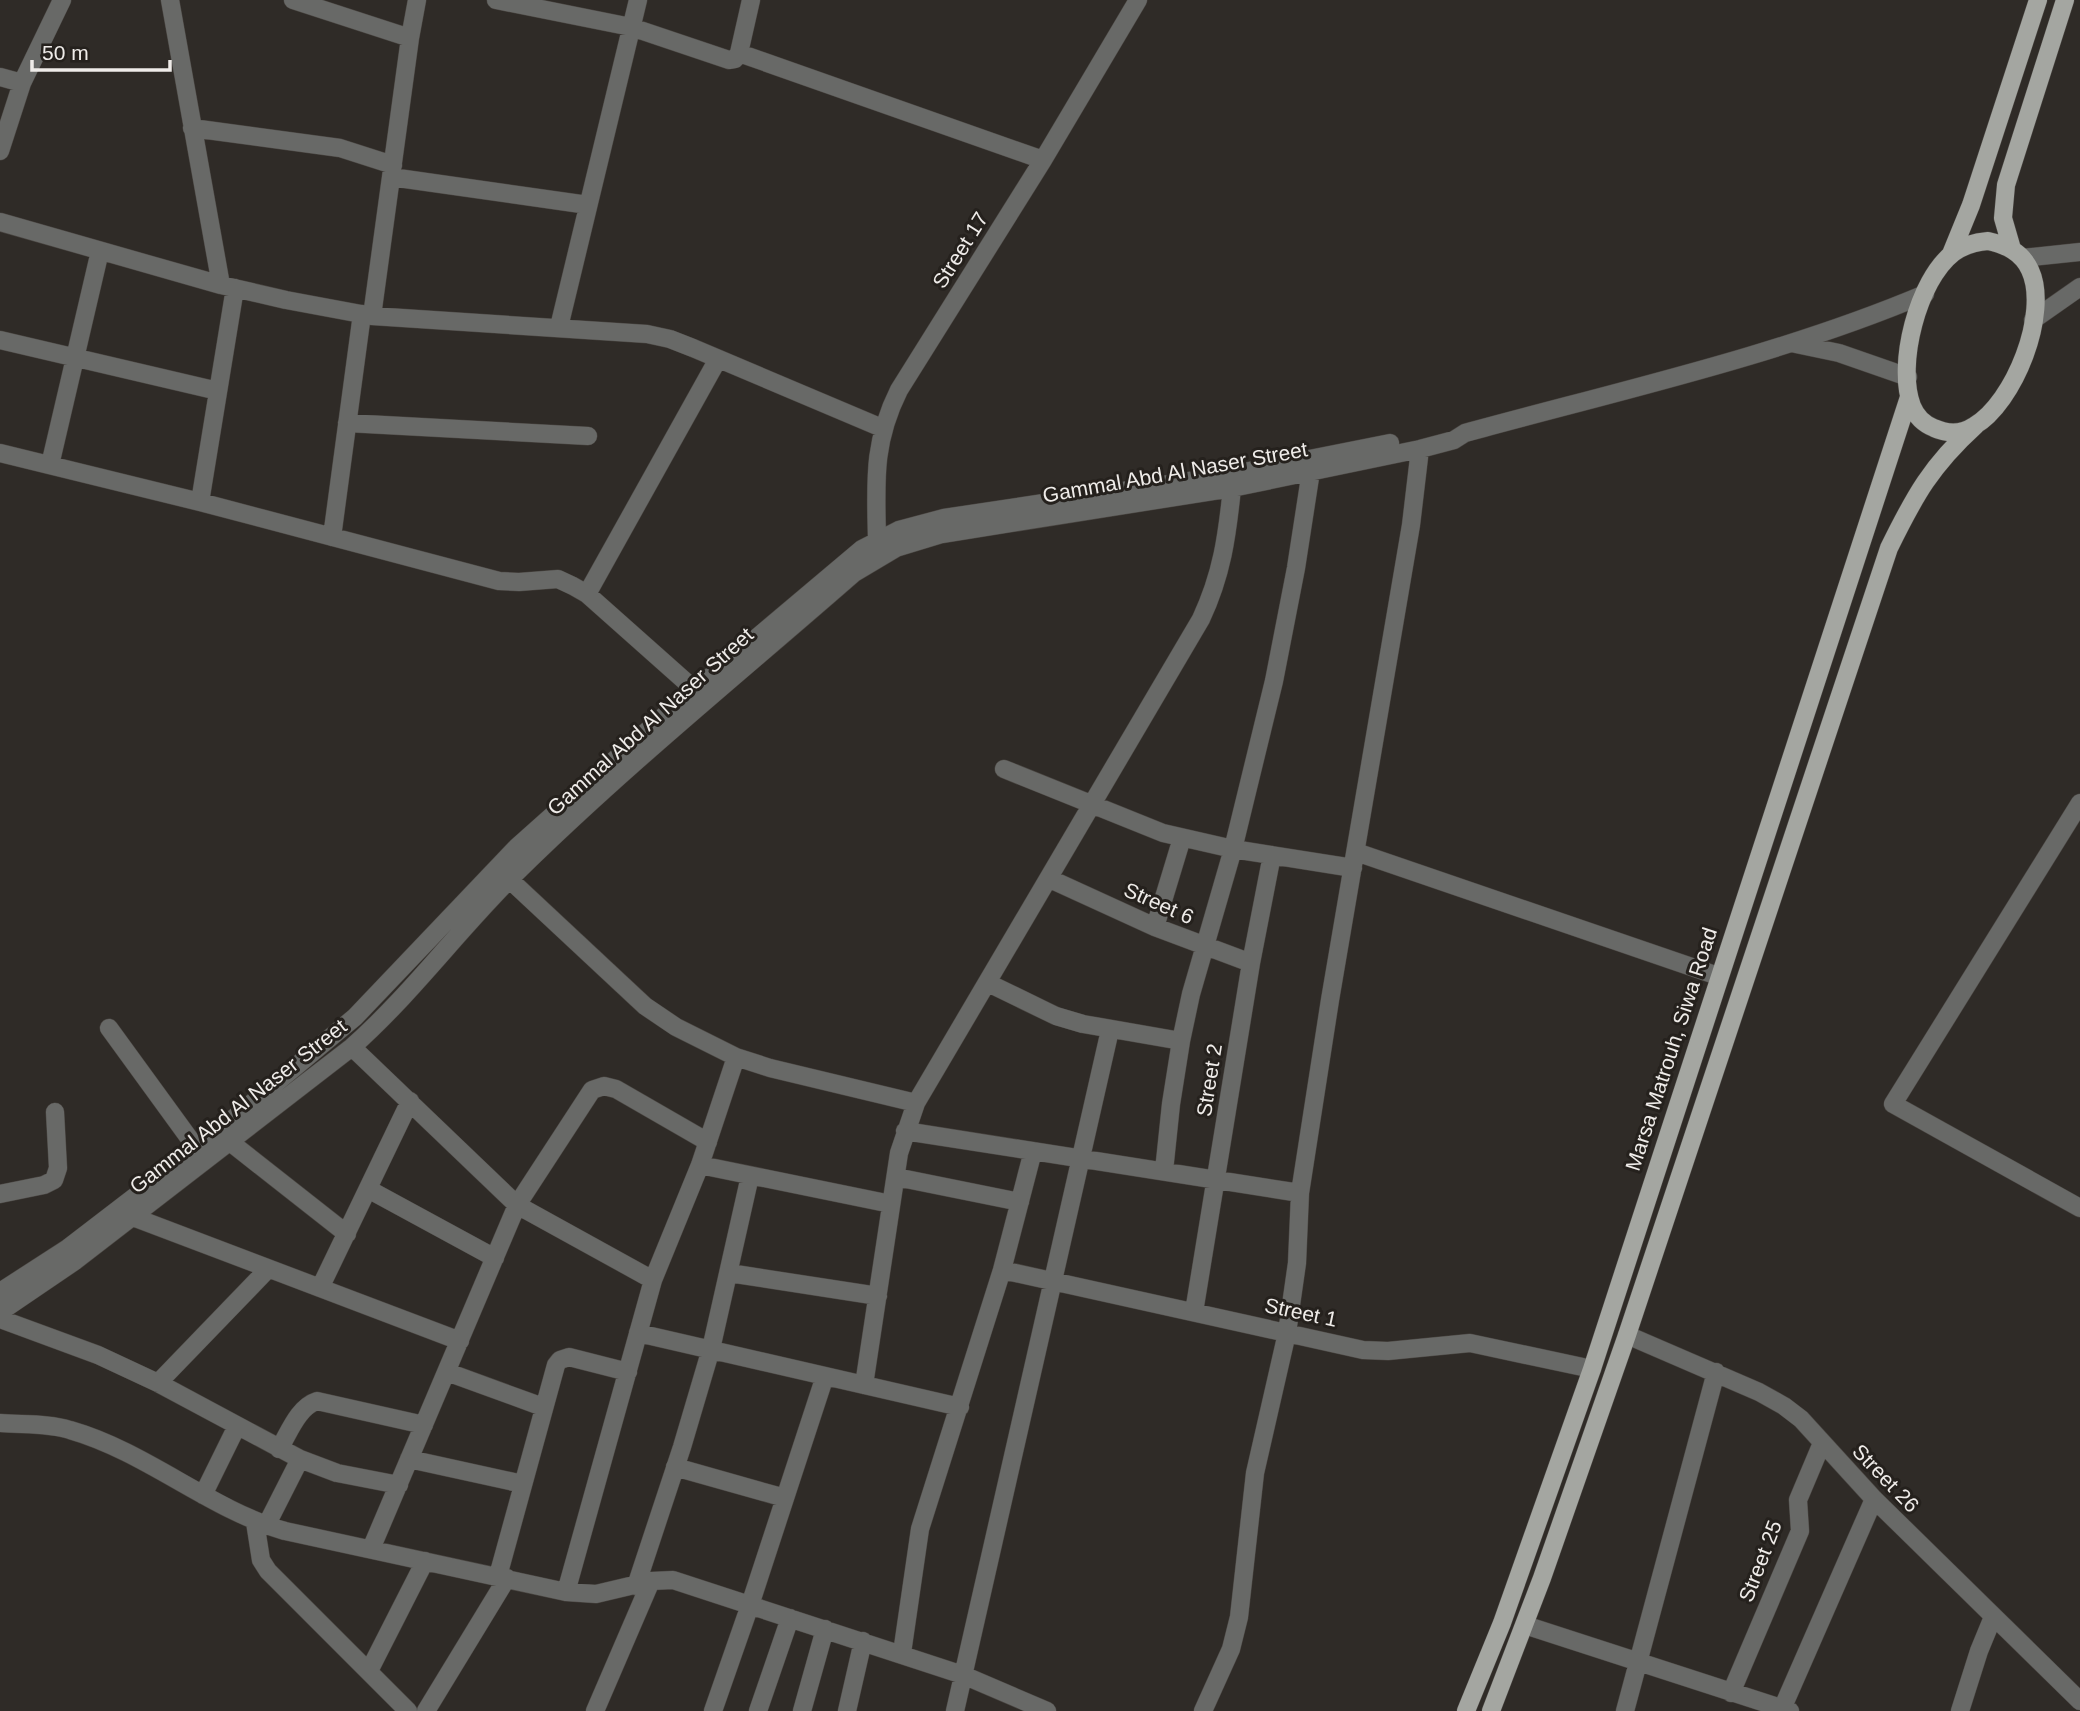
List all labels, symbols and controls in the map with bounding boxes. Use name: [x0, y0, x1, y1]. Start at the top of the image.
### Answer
scale bar: [32, 28, 170, 72]
text: 50 m: [42, 41, 89, 64]
street label: Street 17: [928, 208, 992, 292]
street label: Gammal Abd Al Naser Street: [1041, 437, 1309, 507]
street label: Gammal Abd Al Naser Street: [543, 623, 758, 819]
street label: Street 6: [1121, 878, 1197, 928]
street label: Marsa Matrouh, Siwa Road: [1621, 924, 1721, 1174]
street label: Gammal Abd Al Naser Street: [125, 1014, 351, 1198]
street label: Street 2: [1192, 1042, 1226, 1118]
street label: Street 1: [1263, 1293, 1339, 1331]
street label: Street 26: [1848, 1439, 1924, 1517]
street label: Street 25: [1734, 1517, 1786, 1605]

